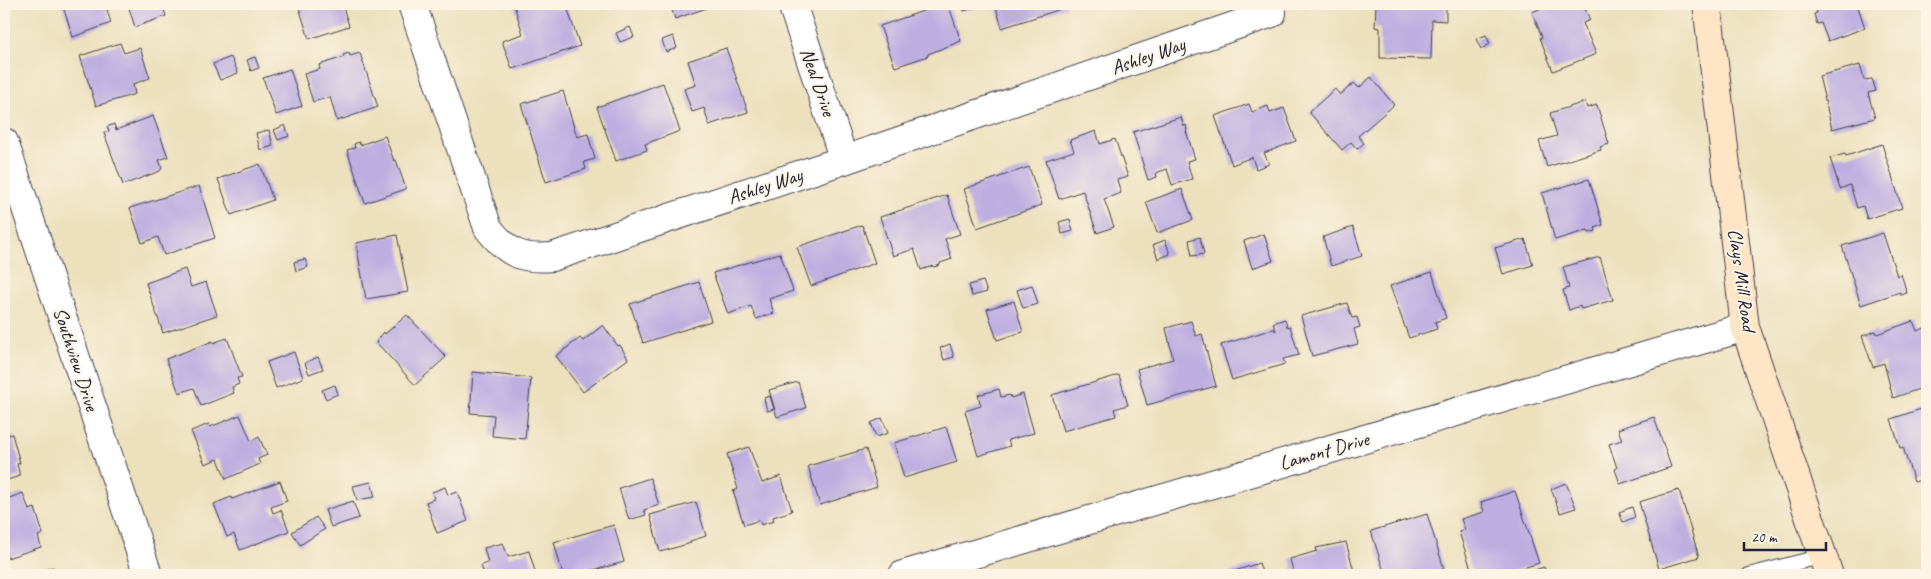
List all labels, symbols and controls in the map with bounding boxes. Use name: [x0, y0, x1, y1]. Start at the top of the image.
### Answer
street label: Ashley Way: [1108, 31, 1189, 80]
street label: Neal Drive: [795, 45, 842, 121]
street label: Ashley Way: [725, 162, 806, 210]
street label: Clays Mill Road: [1722, 227, 1762, 336]
street label: Southview Drive: [48, 304, 105, 415]
street label: Lamont Drive: [1276, 426, 1373, 476]
scale bar: [1744, 519, 1826, 551]
text: 20 m: [1751, 528, 1778, 547]

